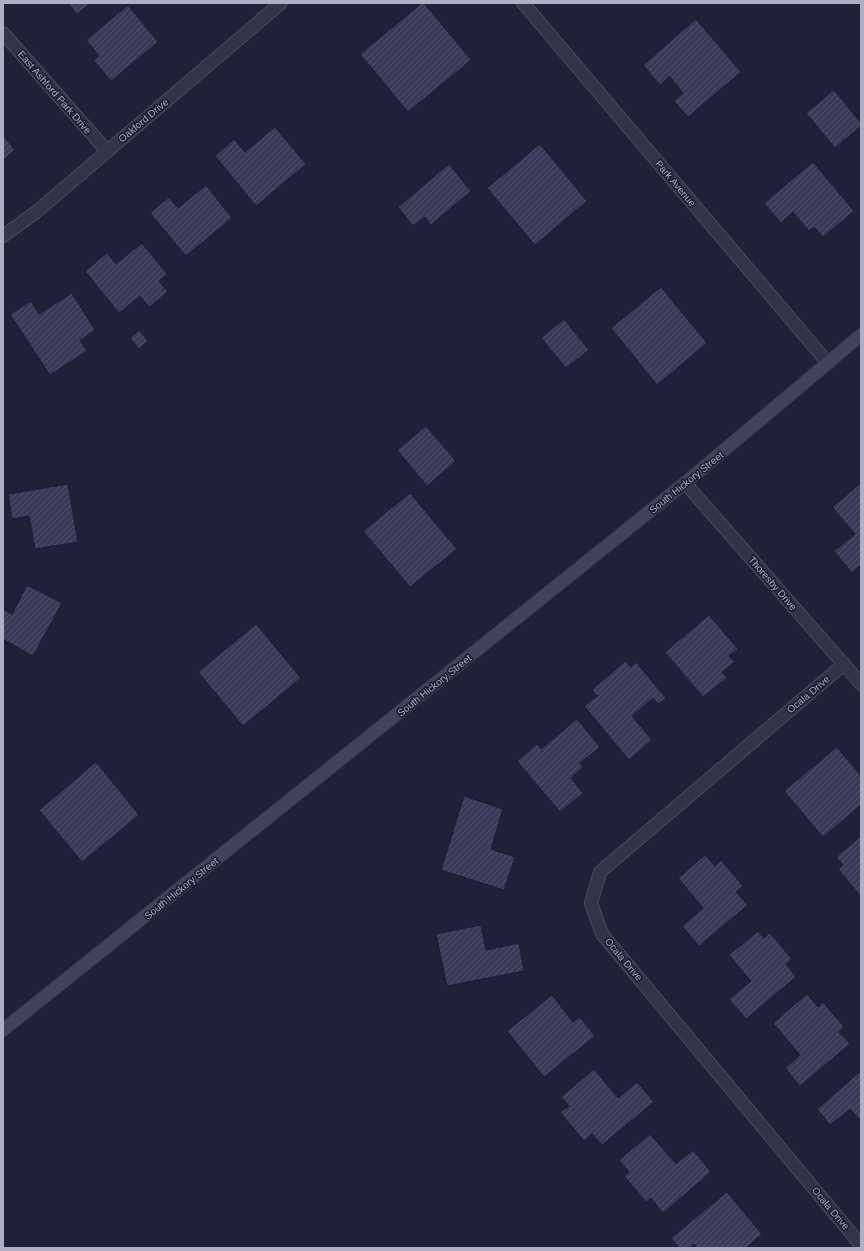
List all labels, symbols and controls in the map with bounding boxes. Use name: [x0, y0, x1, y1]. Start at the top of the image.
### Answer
street label: East Ashford Park Drive: [16, 49, 94, 136]
street label: Oakford Drive: [116, 96, 171, 144]
street label: Park Avenue: [653, 158, 698, 209]
street label: South Hickory Street: [647, 449, 726, 516]
street label: Thoresby Drive: [746, 554, 799, 613]
street label: South Hickory Street: [395, 652, 474, 719]
street label: Ocala Drive: [785, 673, 832, 715]
street label: South Hickory Street: [142, 855, 221, 922]
street label: Ocala Drive: [603, 936, 645, 983]
street label: Ocala Drive: [810, 1185, 852, 1232]

